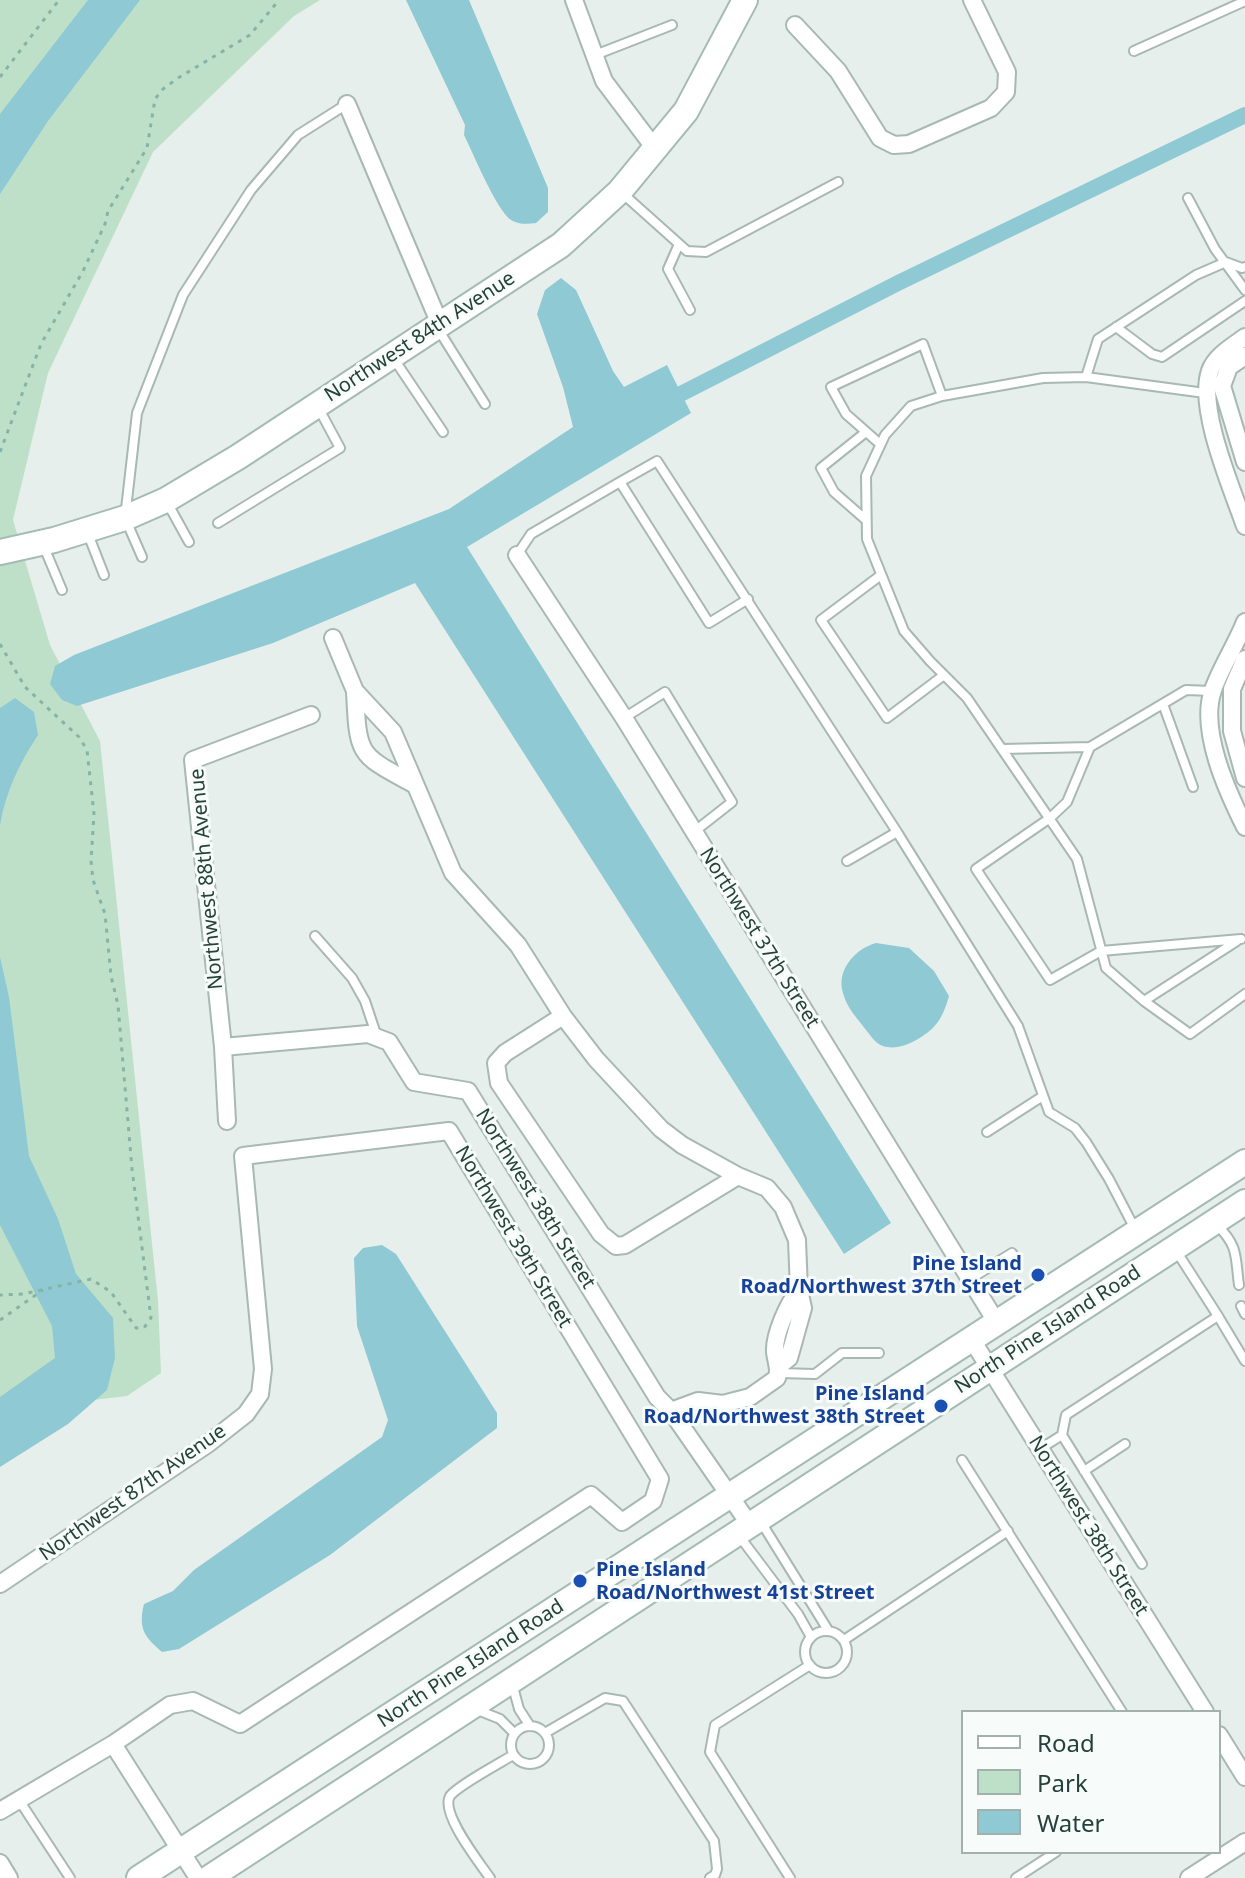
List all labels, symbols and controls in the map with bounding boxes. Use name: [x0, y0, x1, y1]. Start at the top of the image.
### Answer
street label: Northwest 84th Avenue: [320, 266, 520, 408]
street label: Northwest 88th Avenue: [185, 767, 229, 991]
street label: Northwest 37th Street: [694, 844, 824, 1032]
street label: Northwest 38th Street: [470, 1105, 600, 1293]
street label: Northwest 39th Street: [449, 1142, 577, 1332]
place label: Pine Island Road/Northwest 37th Street: [741, 1252, 1022, 1299]
street label: North Pine Island Road: [950, 1261, 1146, 1399]
marker: Pine Island Road/Northwest 37th Street: [1029, 1266, 1047, 1284]
place label: Pine Island Road/Northwest 38th Street: [644, 1382, 925, 1429]
marker: Pine Island Road/Northwest 38th Street: [932, 1397, 950, 1415]
street label: Northwest 87th Avenue: [35, 1419, 231, 1567]
street label: Northwest 38th Street: [1023, 1432, 1153, 1620]
place label: Pine Island Road/Northwest 41st Street: [596, 1558, 874, 1605]
marker: Pine Island Road/Northwest 41st Street: [571, 1572, 589, 1590]
street label: North Pine Island Road: [373, 1595, 569, 1733]
legend: [961, 1710, 1221, 1854]
text: Road: [1037, 1726, 1095, 1759]
text: Park: [1037, 1766, 1088, 1799]
text: Water: [1037, 1806, 1104, 1839]

